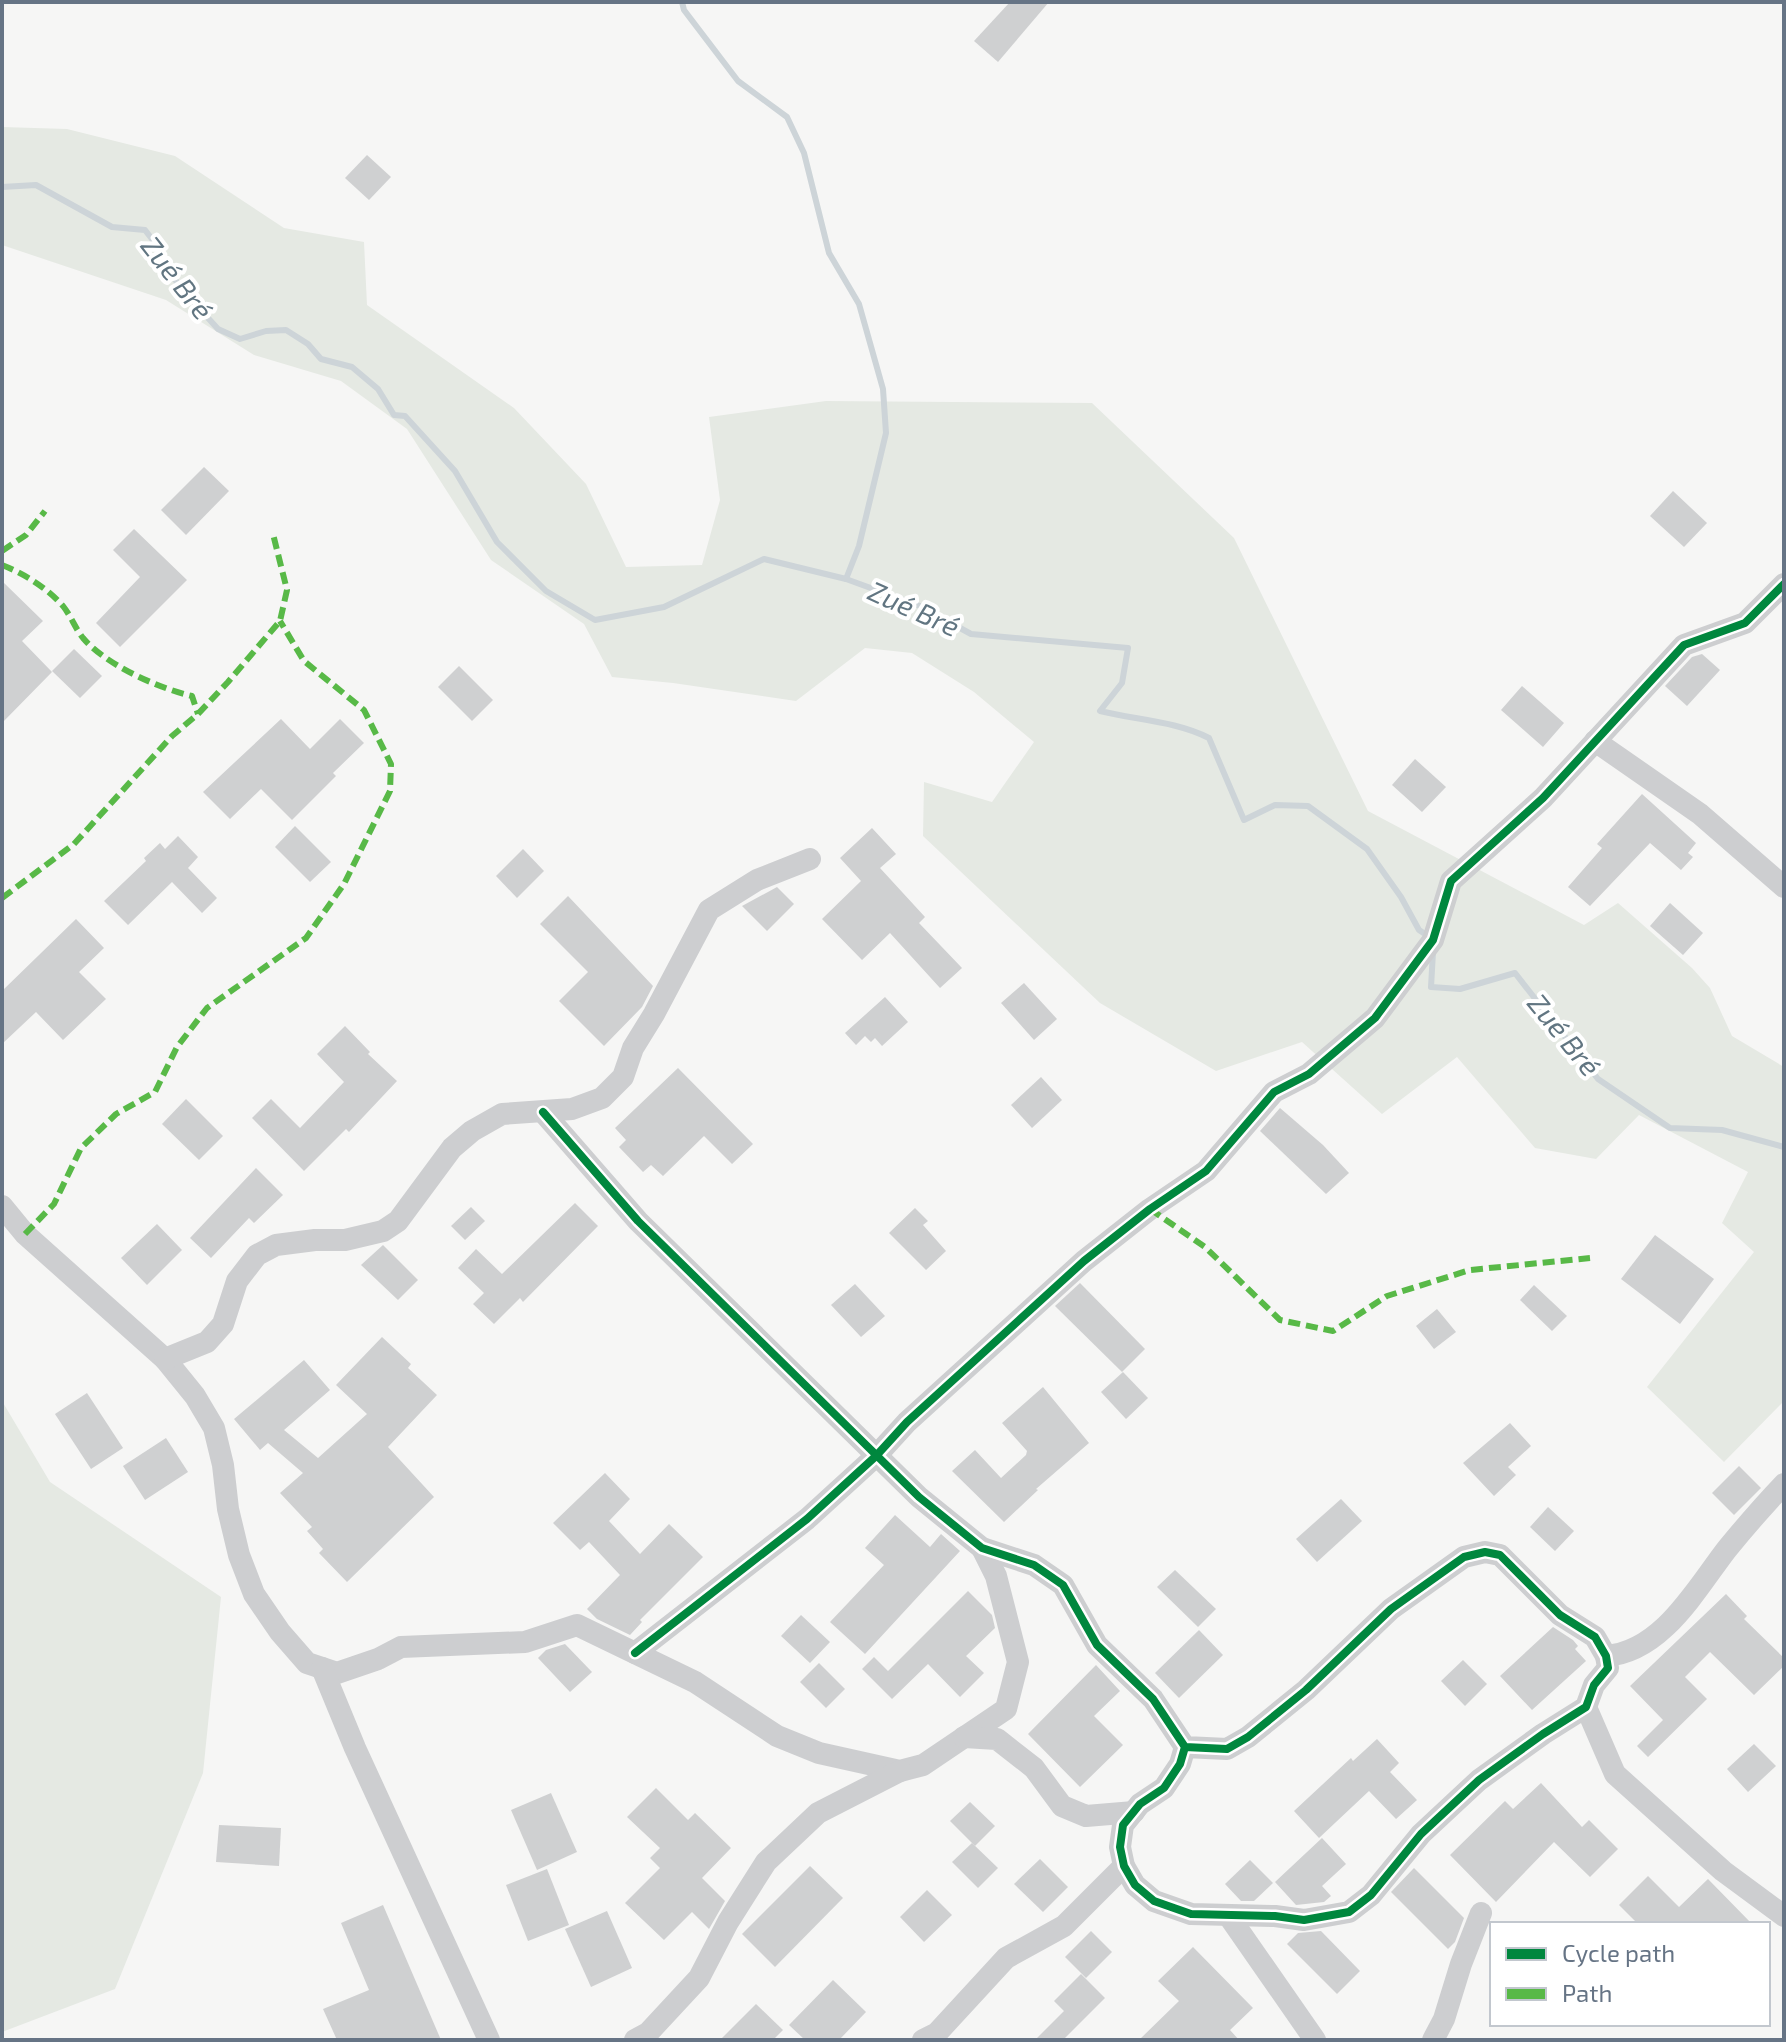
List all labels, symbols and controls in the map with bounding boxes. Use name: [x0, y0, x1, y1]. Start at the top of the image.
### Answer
water label: Zué Bré: [135, 229, 221, 326]
water label: Zué Bré: [864, 573, 965, 643]
water label: Zué Bré: [1521, 986, 1608, 1082]
legend: [1490, 1922, 1770, 2026]
text: Cycle path: [1562, 1938, 1675, 1967]
text: Path: [1562, 1978, 1612, 2007]

